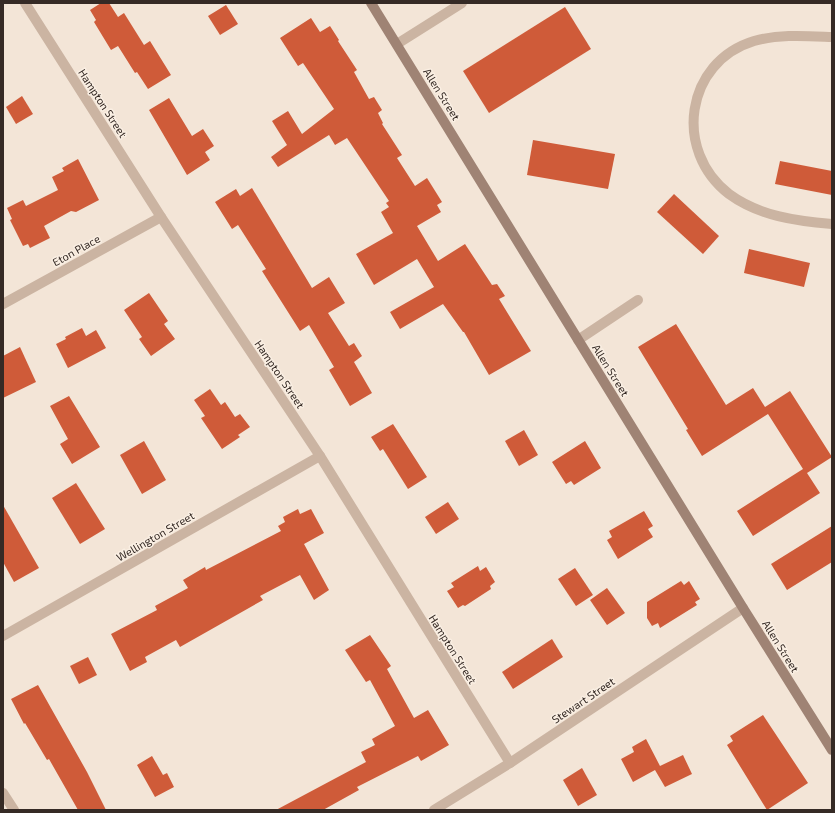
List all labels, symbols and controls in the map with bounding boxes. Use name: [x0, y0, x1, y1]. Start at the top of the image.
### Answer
street label: Hampton Street: [76, 66, 130, 140]
street label: Allen Street: [421, 66, 463, 122]
street label: Eton Place: [50, 232, 102, 268]
street label: Hampton Street: [252, 338, 308, 410]
street label: Allen Street: [590, 342, 632, 398]
street label: Wellington Street: [114, 508, 196, 564]
street label: Hampton Street: [426, 612, 480, 686]
street label: Allen Street: [760, 618, 802, 674]
street label: Stewart Street: [549, 674, 617, 726]

